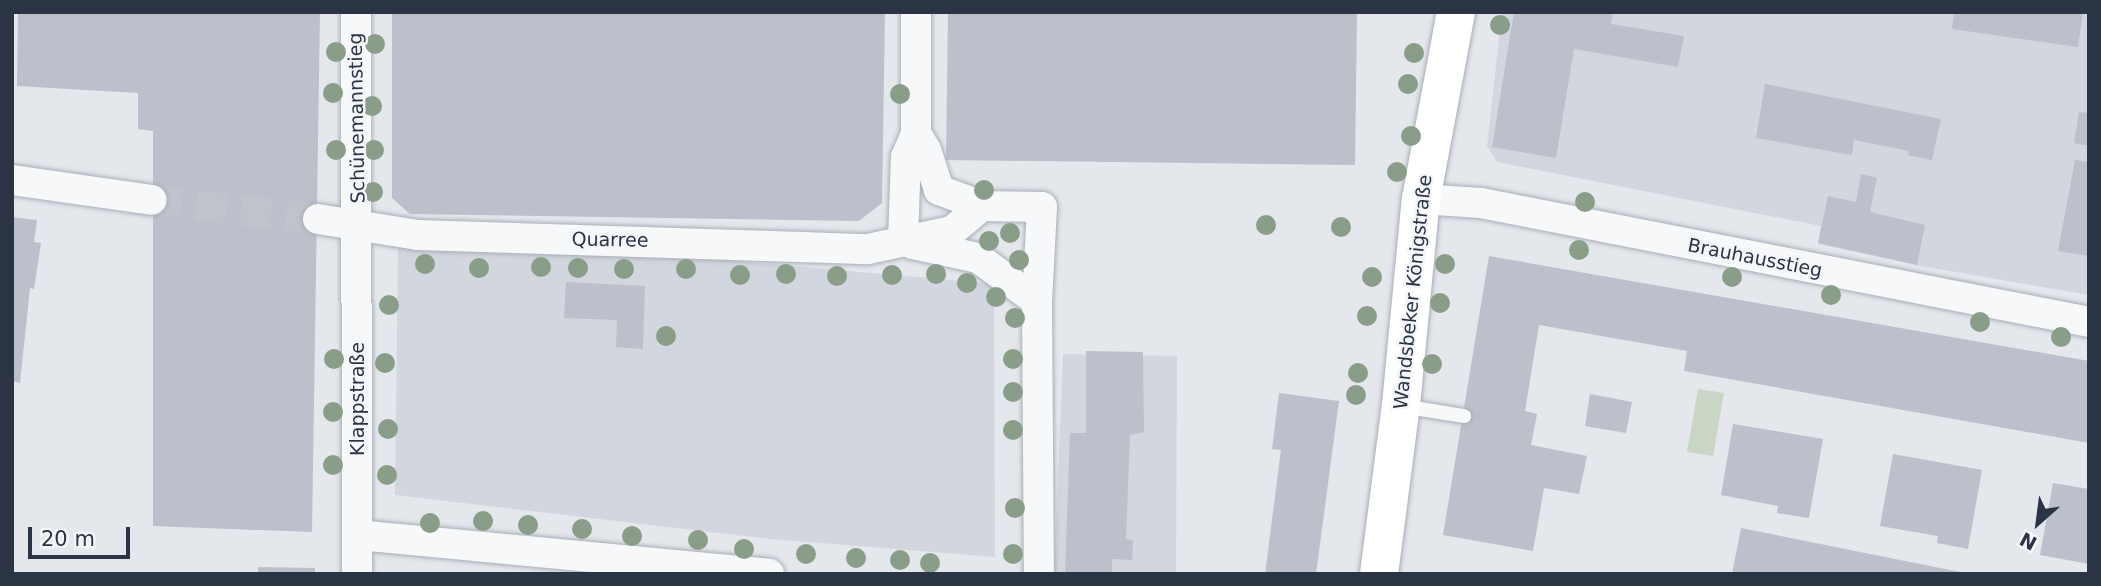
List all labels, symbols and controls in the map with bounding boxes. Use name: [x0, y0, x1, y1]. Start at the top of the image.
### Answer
street label: Schünemannstieg: [344, 32, 370, 204]
street label: Wandsbeker Königstraße: [1389, 174, 1437, 410]
street label: Quarree: [571, 228, 649, 252]
street label: Brauhausstieg: [1686, 234, 1824, 282]
street label: Klappstraße: [347, 342, 369, 456]
north arrow: [2003, 488, 2073, 558]
scale bar: [32, 512, 133, 556]
text: 20 m: [41, 527, 95, 551]
text: N: [2016, 528, 2040, 555]

